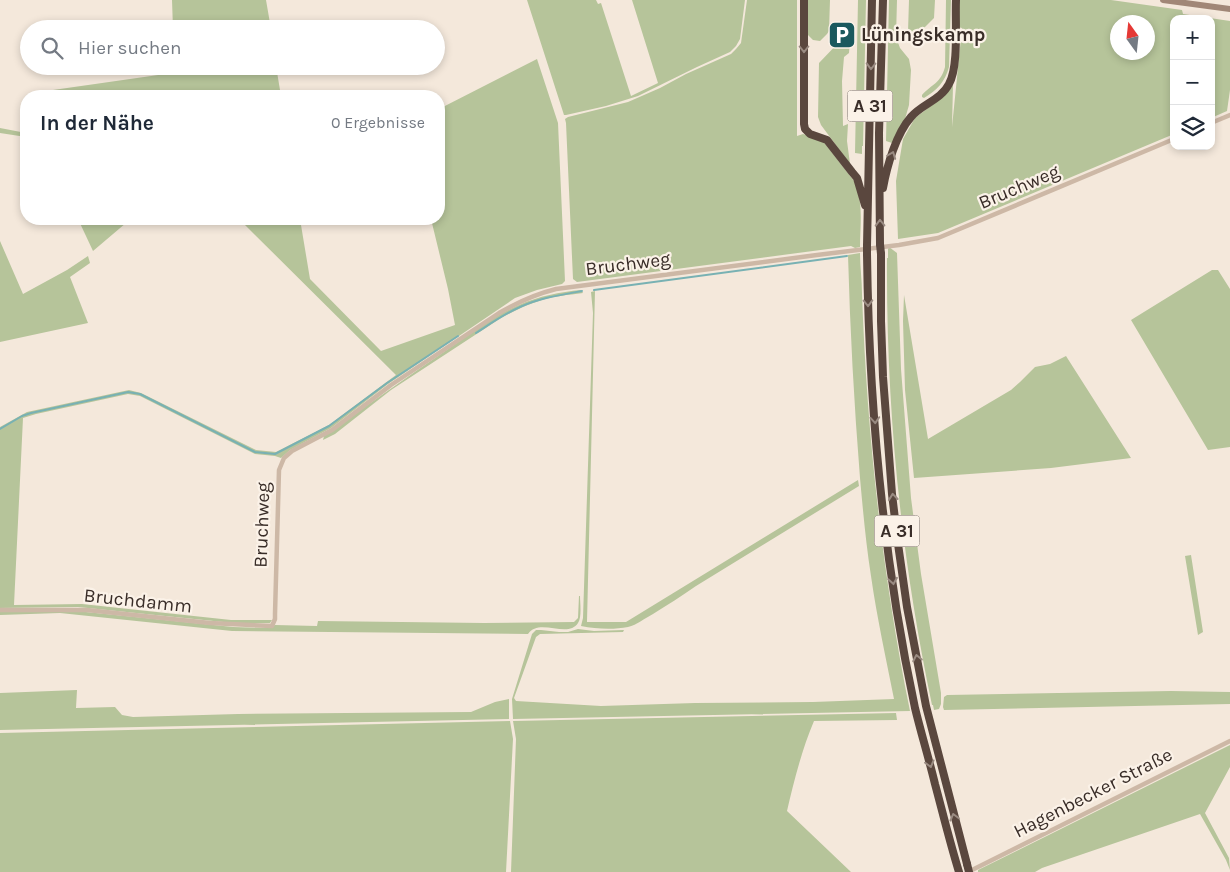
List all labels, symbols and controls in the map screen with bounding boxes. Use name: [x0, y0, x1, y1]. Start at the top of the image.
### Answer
north arrow: [1110, 15, 1155, 60]
map controls: [1170, 15, 1215, 150]
button: +: [1170, 15, 1215, 60]
search box: [20, 20, 445, 75]
parking icon: Lüningskamp: [827, 20, 857, 50]
place label: Lüningskamp: [861, 24, 985, 46]
icon: search: [38, 34, 66, 62]
text: Hier suchen: [78, 37, 181, 59]
one-way arrow: [799, 45, 809, 53]
button: −: [1170, 60, 1215, 105]
one-way arrow: [865, 62, 876, 70]
road number: A 31: [848, 90, 892, 122]
button: layers: [1170, 105, 1215, 150]
text: In der Nähe: [40, 111, 154, 135]
text: 0 Ergebnisse: [331, 113, 425, 132]
one-way arrow: [886, 151, 896, 160]
street label: Bruchweg: [975, 160, 1063, 214]
one-way arrow: [875, 219, 885, 227]
street label: Bruchweg: [584, 248, 672, 280]
one-way arrow: [863, 299, 873, 307]
one-way arrow: [869, 416, 880, 424]
street label: Bruchweg: [250, 482, 274, 568]
one-way arrow: [888, 493, 899, 501]
road number: A 31: [874, 516, 920, 546]
one-way arrow: [887, 577, 897, 585]
street label: Bruchdamm: [83, 584, 193, 618]
one-way arrow: [912, 654, 923, 662]
street label: Hagenbecker Straße: [1010, 743, 1176, 843]
one-way arrow: [924, 760, 935, 769]
one-way arrow: [950, 814, 960, 822]

